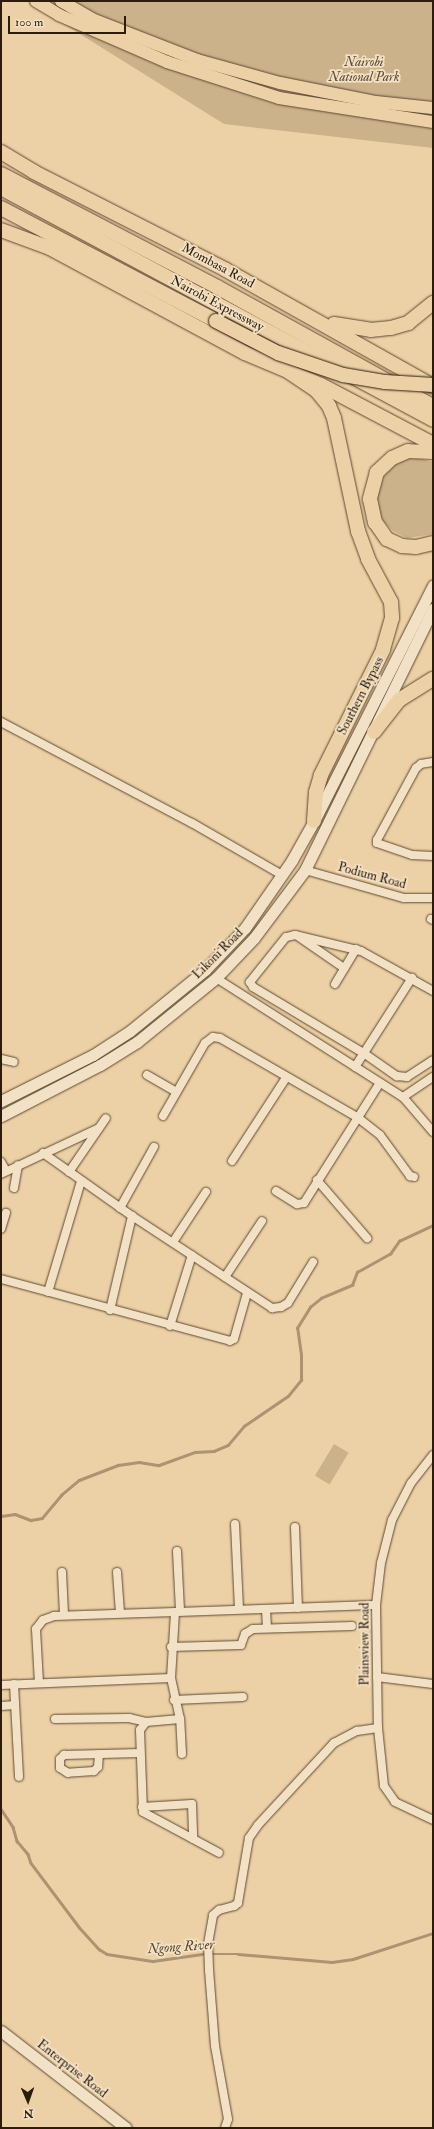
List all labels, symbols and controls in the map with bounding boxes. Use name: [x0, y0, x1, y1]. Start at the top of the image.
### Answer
scale bar: [10, 8, 128, 34]
text: 100 m: [15, 15, 43, 30]
park label: Nairobi National Park: [329, 55, 399, 86]
street label: Mombasa Road: [179, 240, 257, 292]
street label: Nairobi Expressway: [168, 273, 266, 335]
street label: Southern Bypass: [335, 654, 387, 738]
street label: Podium Road: [336, 859, 408, 893]
street label: Likoni Road: [189, 925, 247, 983]
street label: Plainsview Road: [357, 1602, 373, 1686]
water label: Ngong River: [147, 1936, 215, 1958]
street label: Enterprise Road: [34, 2037, 110, 2101]
north arrow: [8, 2081, 48, 2121]
text: N: [23, 2107, 34, 2120]

